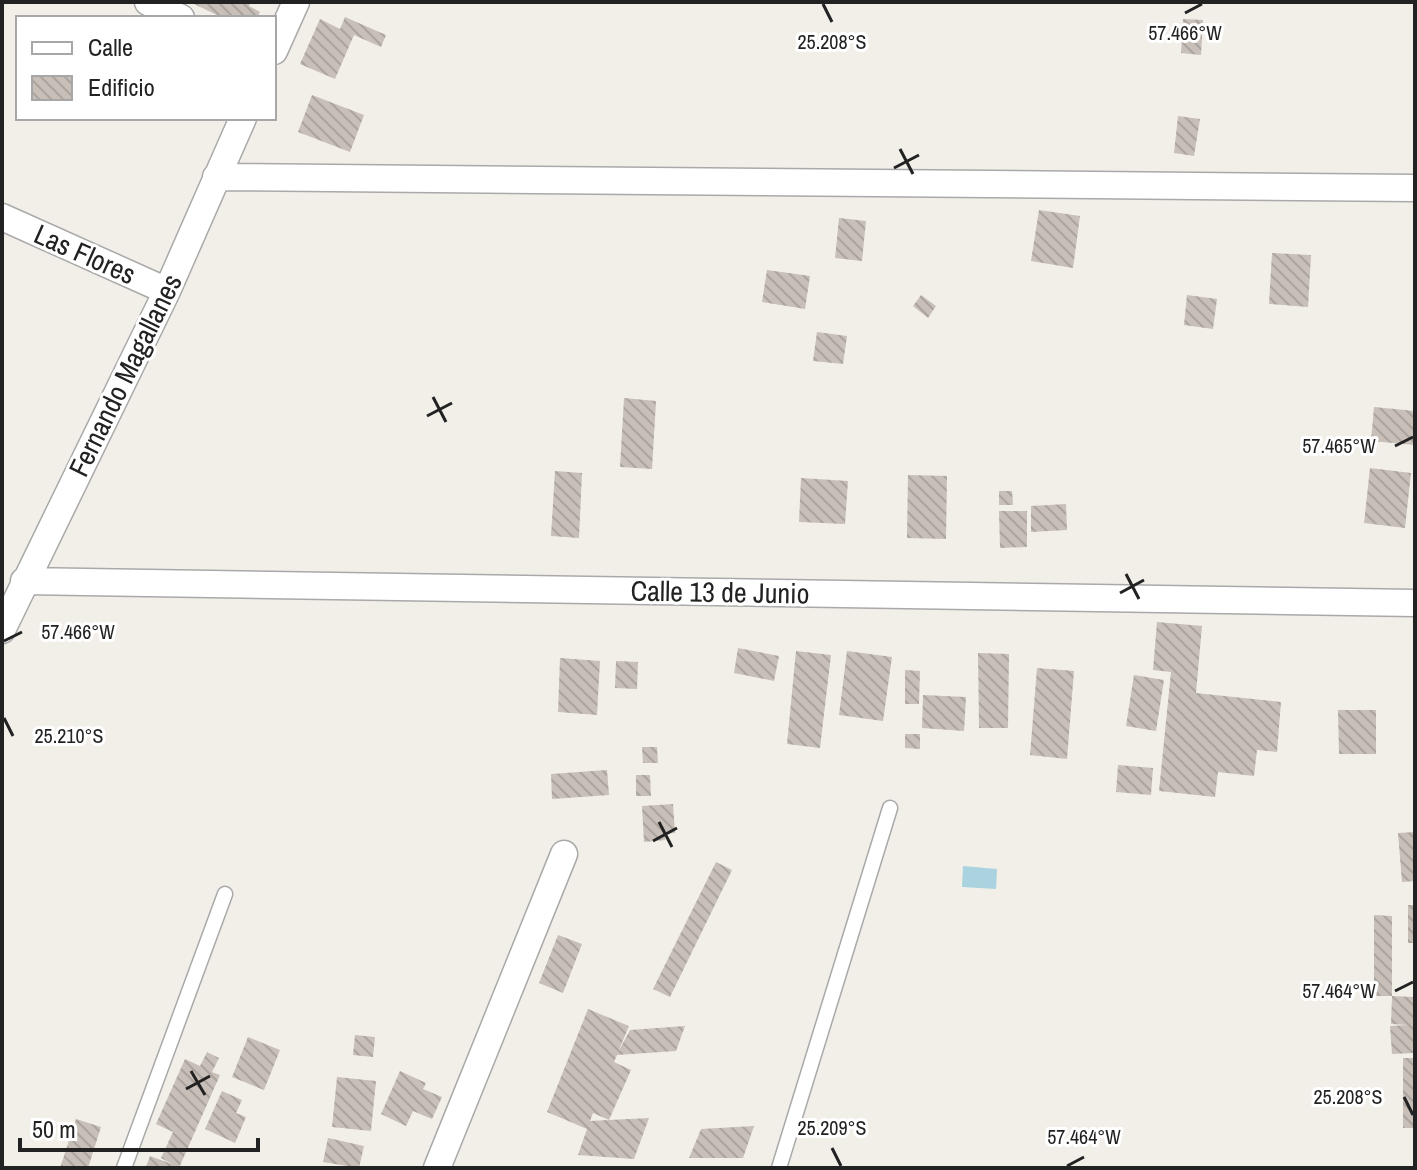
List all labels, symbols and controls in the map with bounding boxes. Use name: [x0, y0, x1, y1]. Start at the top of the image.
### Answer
legend: [16, 16, 276, 120]
text: 57.466°W: [1148, 19, 1222, 46]
text: 25.208°S: [797, 28, 867, 55]
text: Calle: [88, 31, 133, 63]
text: Edificio: [88, 71, 155, 103]
street label: Las Flores: [28, 215, 142, 293]
street label: Fernando Magallanes: [59, 267, 191, 483]
text: 57.465°W: [1302, 432, 1376, 459]
street label: Calle 13 de Junio: [630, 571, 810, 613]
text: 57.466°W: [41, 618, 115, 645]
text: 25.210°S: [34, 722, 104, 749]
text: 57.464°W: [1302, 977, 1376, 1004]
text: 25.208°S: [1313, 1083, 1383, 1110]
scale bar: [20, 1102, 258, 1152]
text: 50 m: [32, 1113, 76, 1145]
text: 25.209°S: [797, 1114, 867, 1141]
text: 57.464°W: [1047, 1123, 1121, 1150]

